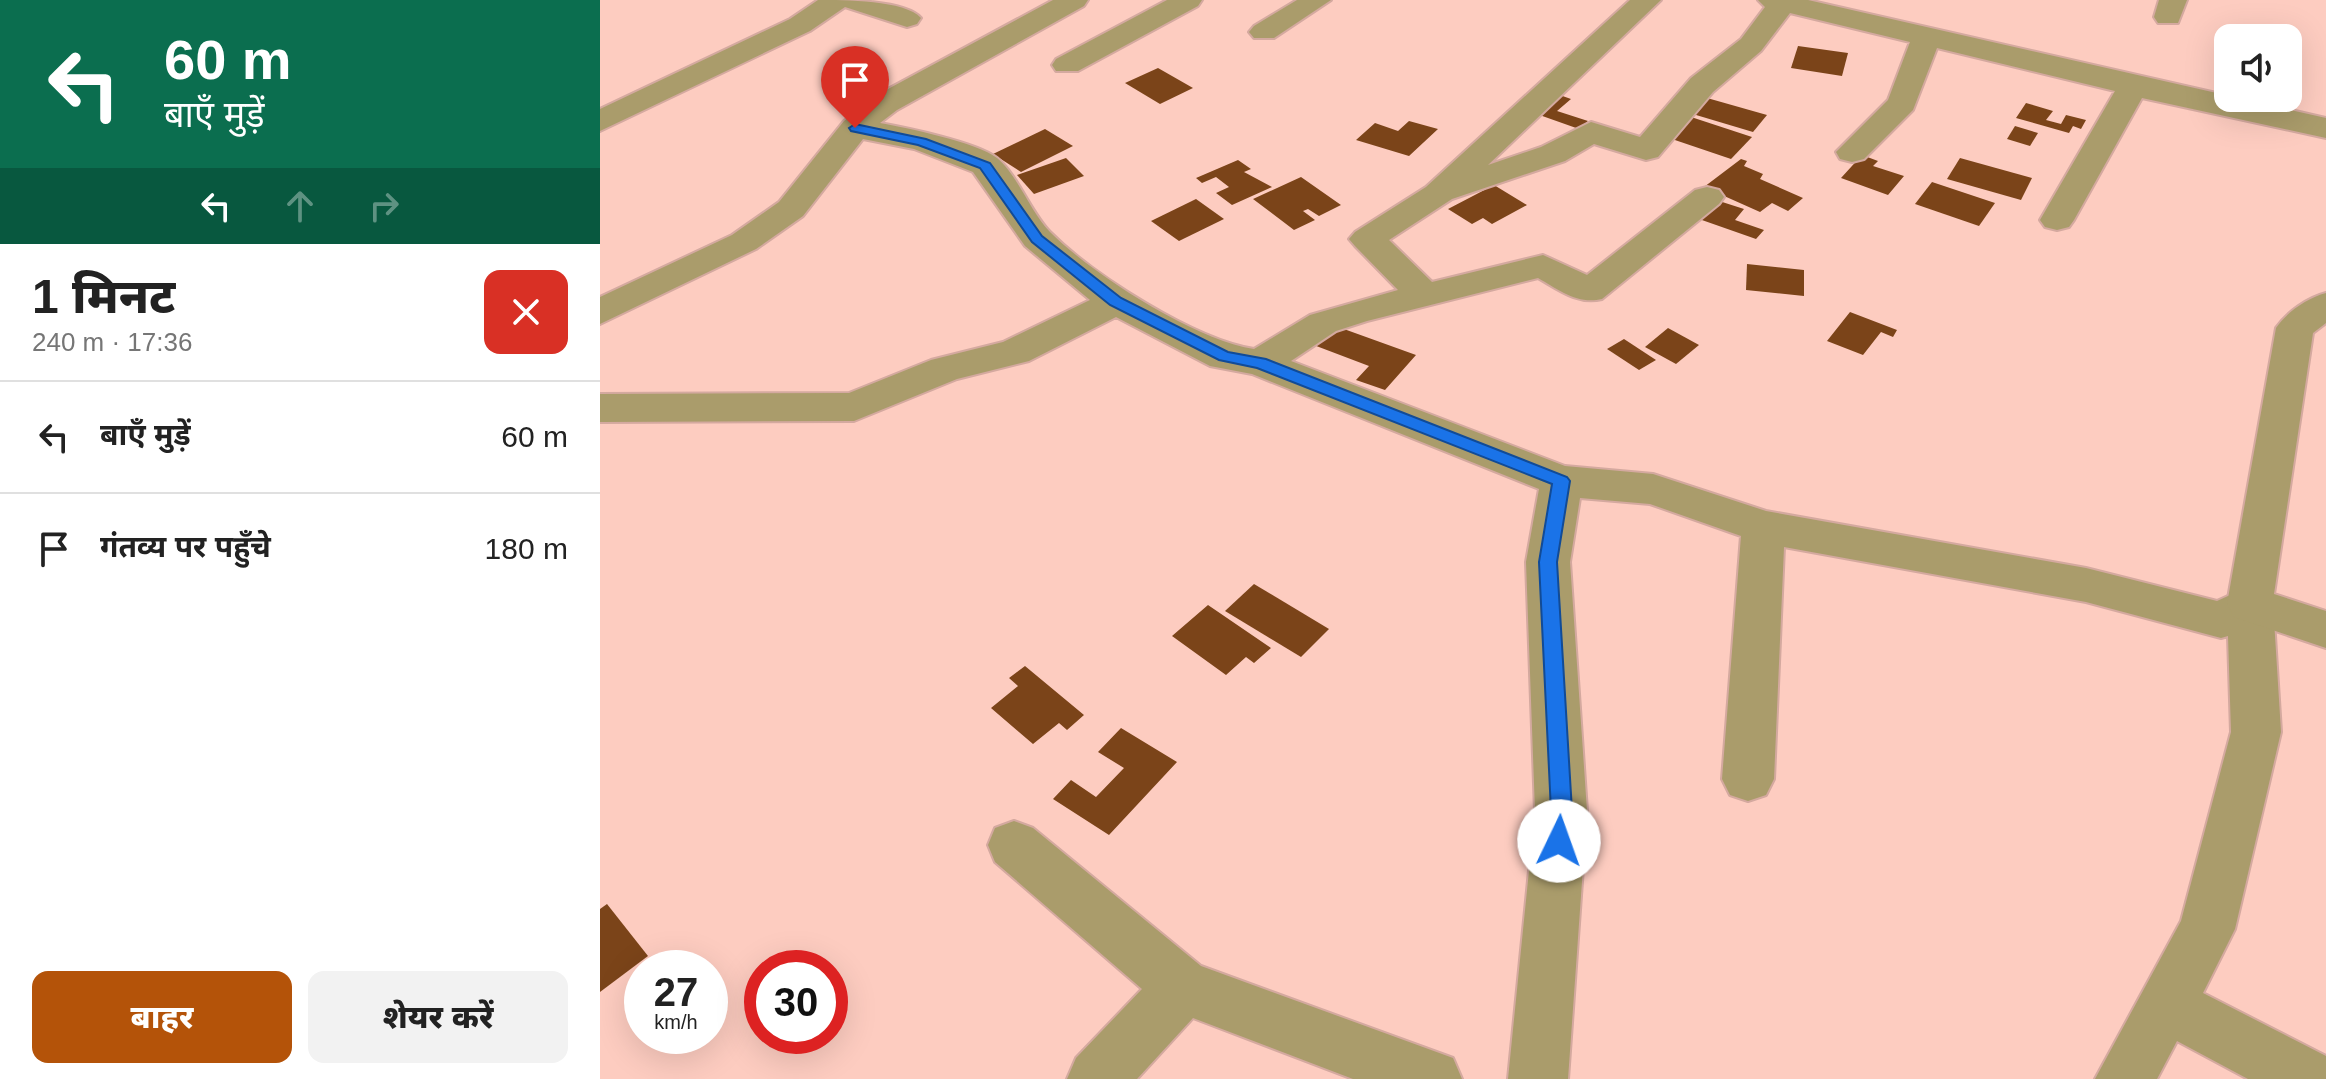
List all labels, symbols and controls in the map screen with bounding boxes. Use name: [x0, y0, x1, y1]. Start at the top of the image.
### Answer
map controls: [2214, 24, 2302, 112]
button: sound: [2214, 24, 2302, 112]
text: 60 m: [164, 28, 292, 91]
icon: left: [32, 32, 136, 136]
pin: [821, 46, 889, 128]
icon: arrive: [833, 58, 877, 102]
text: बाएँ मुड़ें: [164, 94, 265, 135]
icon: left: [194, 184, 238, 228]
icon: ahead: [278, 184, 322, 228]
icon: right: [362, 184, 406, 228]
text: 1 मिनट: [32, 270, 175, 323]
button: close: [484, 270, 568, 354]
text: 240 m · 17:36: [32, 327, 192, 357]
icon: left: [32, 415, 76, 459]
text: बाएँ मुड़ें: [100, 418, 191, 451]
text: 60 m: [501, 420, 568, 453]
icon: arrive: [32, 527, 76, 571]
text: गंतव्य पर पहुँचे: [100, 530, 271, 563]
text: 180 m: [485, 532, 568, 565]
position arrow: [1517, 799, 1601, 883]
speed limit sign: 30: [744, 950, 848, 1054]
text: 27: [654, 970, 698, 1014]
button: बाहर: [32, 971, 292, 1063]
button: शेयर करें: [308, 971, 568, 1063]
text: km/h: [654, 1011, 698, 1033]

